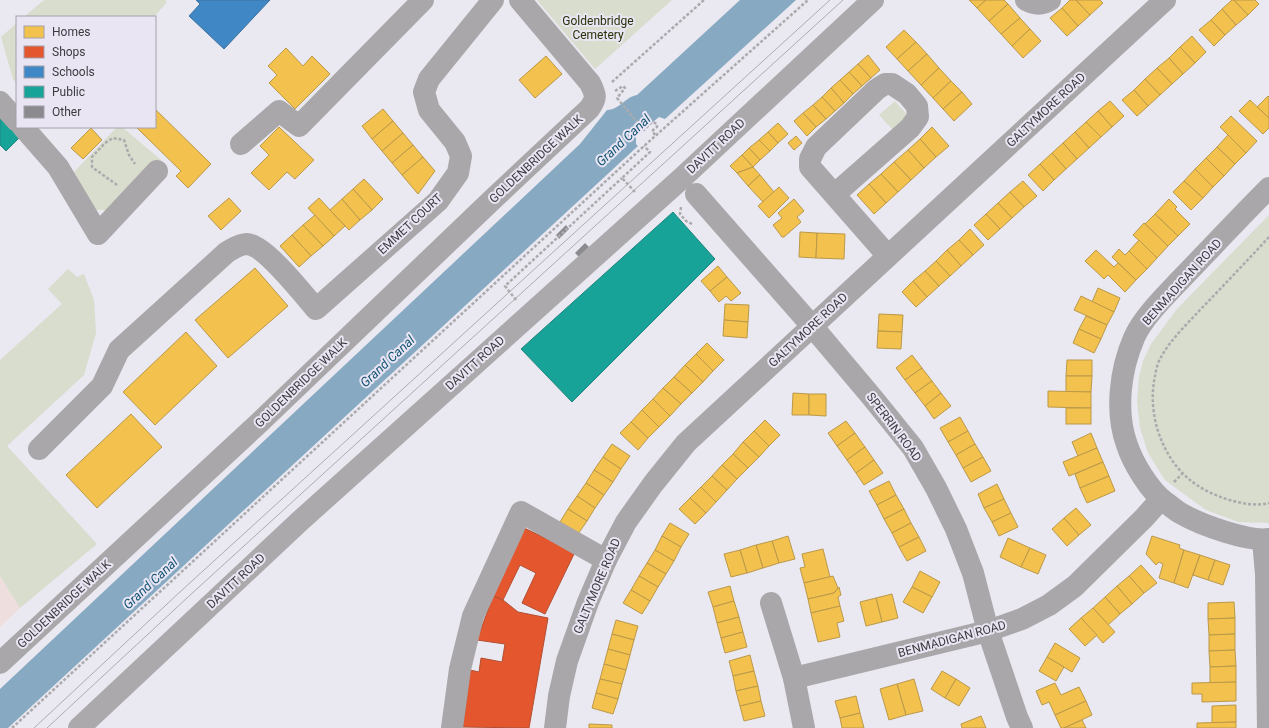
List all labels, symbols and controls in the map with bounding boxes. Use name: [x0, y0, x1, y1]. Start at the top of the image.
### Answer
park label: Goldenbridge Cemetery: [562, 14, 634, 42]
legend: [16, 16, 156, 128]
text: Homes: [52, 25, 90, 39]
text: Shops: [52, 45, 86, 59]
text: Schools: [52, 65, 95, 79]
street label: GALTYMORE ROAD: [1004, 70, 1088, 150]
text: Public: [52, 85, 85, 99]
text: Other: [52, 105, 81, 119]
water label: Grand Canal: [593, 111, 654, 169]
street label: GOLDENBRIDGE WALK: [486, 112, 586, 206]
street label: DAVITT ROAD: [684, 116, 748, 176]
street label: EMMET COURT: [375, 191, 445, 257]
street label: BENMADIGAN ROAD: [1140, 236, 1224, 328]
street label: GALTYMORE ROAD: [766, 290, 850, 370]
water label: Grand Canal: [357, 332, 418, 390]
street label: DAVITT ROAD: [443, 333, 507, 393]
street label: GOLDENBRIDGE WALK: [252, 335, 350, 431]
street label: SPERRIN ROAD: [864, 390, 924, 464]
street label: GALTYMORE ROAD: [571, 536, 624, 636]
street label: DAVITT ROAD: [204, 551, 268, 611]
water label: Grand Canal: [120, 554, 181, 612]
street label: GOLDENBRIDGE WALK: [14, 557, 114, 651]
street label: BENMADIGAN ROAD: [896, 618, 1008, 660]

